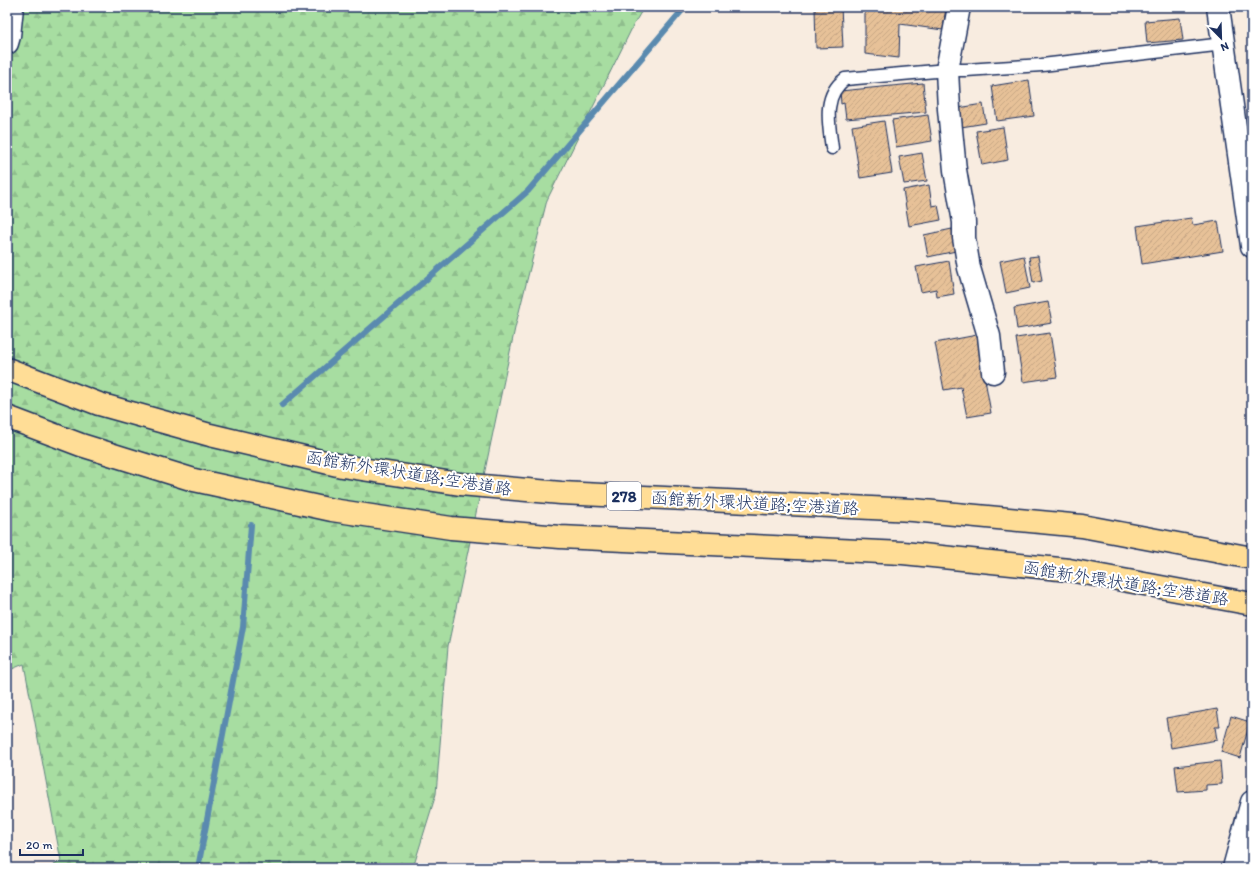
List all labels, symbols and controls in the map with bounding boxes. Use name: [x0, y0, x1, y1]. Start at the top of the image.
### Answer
north arrow: [1201, 18, 1241, 58]
text: N: [1219, 39, 1231, 54]
street label: 函館新外環状道路;空港道路: [305, 447, 513, 499]
road number: 278: [607, 482, 641, 510]
street label: 函館新外環状道路;空港道路: [650, 488, 860, 518]
street label: 函館新外環状道路;空港道路: [1022, 557, 1230, 609]
scale bar: [20, 831, 83, 857]
text: 20 m: [26, 838, 53, 852]

